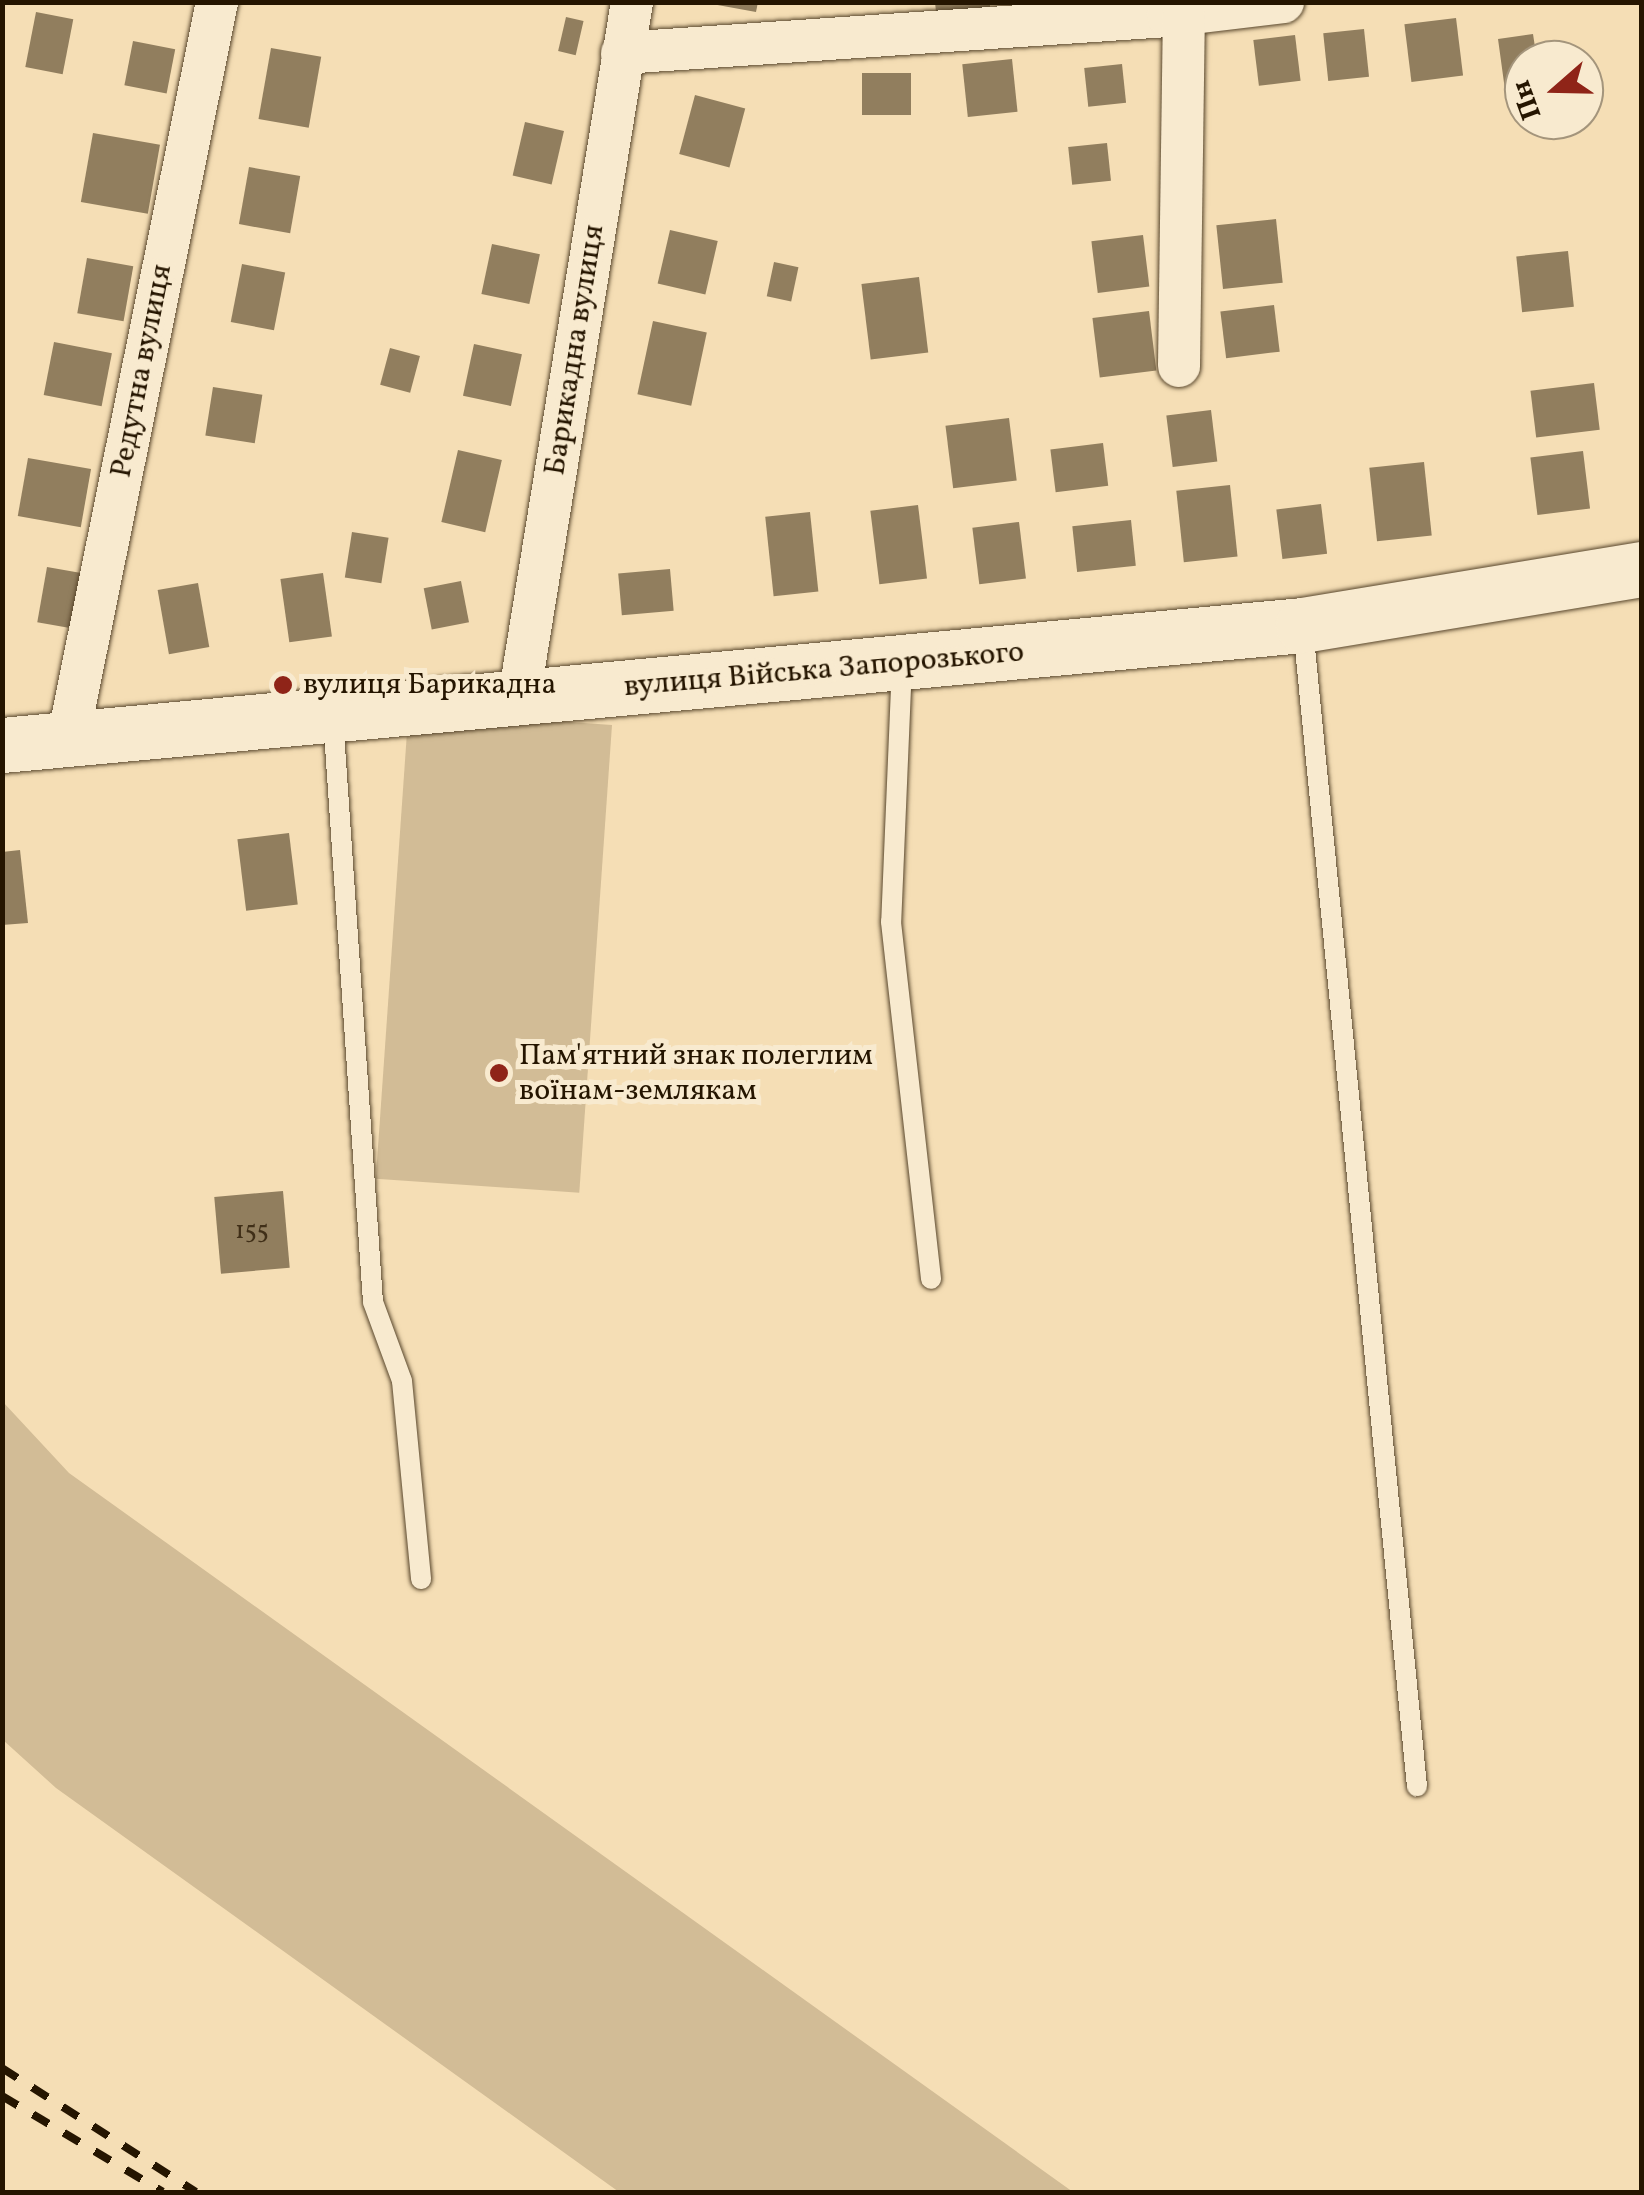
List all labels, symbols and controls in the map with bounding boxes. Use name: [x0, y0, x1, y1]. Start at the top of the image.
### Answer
north arrow: [1504, 40, 1604, 140]
text: Пн: [1502, 74, 1552, 125]
street label: Барикадна вулиця: [537, 222, 613, 478]
street label: Редутна вулиця: [104, 261, 180, 481]
street label: вулиця Війська Запорозького: [622, 635, 1026, 705]
place label: вулиця Барикадна: [303, 667, 556, 703]
marker: вулиця Барикадна: [272, 674, 294, 696]
place label: Пам'ятний знак полеглим воїнам-землякам: [519, 1038, 873, 1108]
marker: Пам'ятний знак полеглим воїнам-землякам: [488, 1062, 510, 1084]
house number: 155: [235, 1217, 269, 1247]

